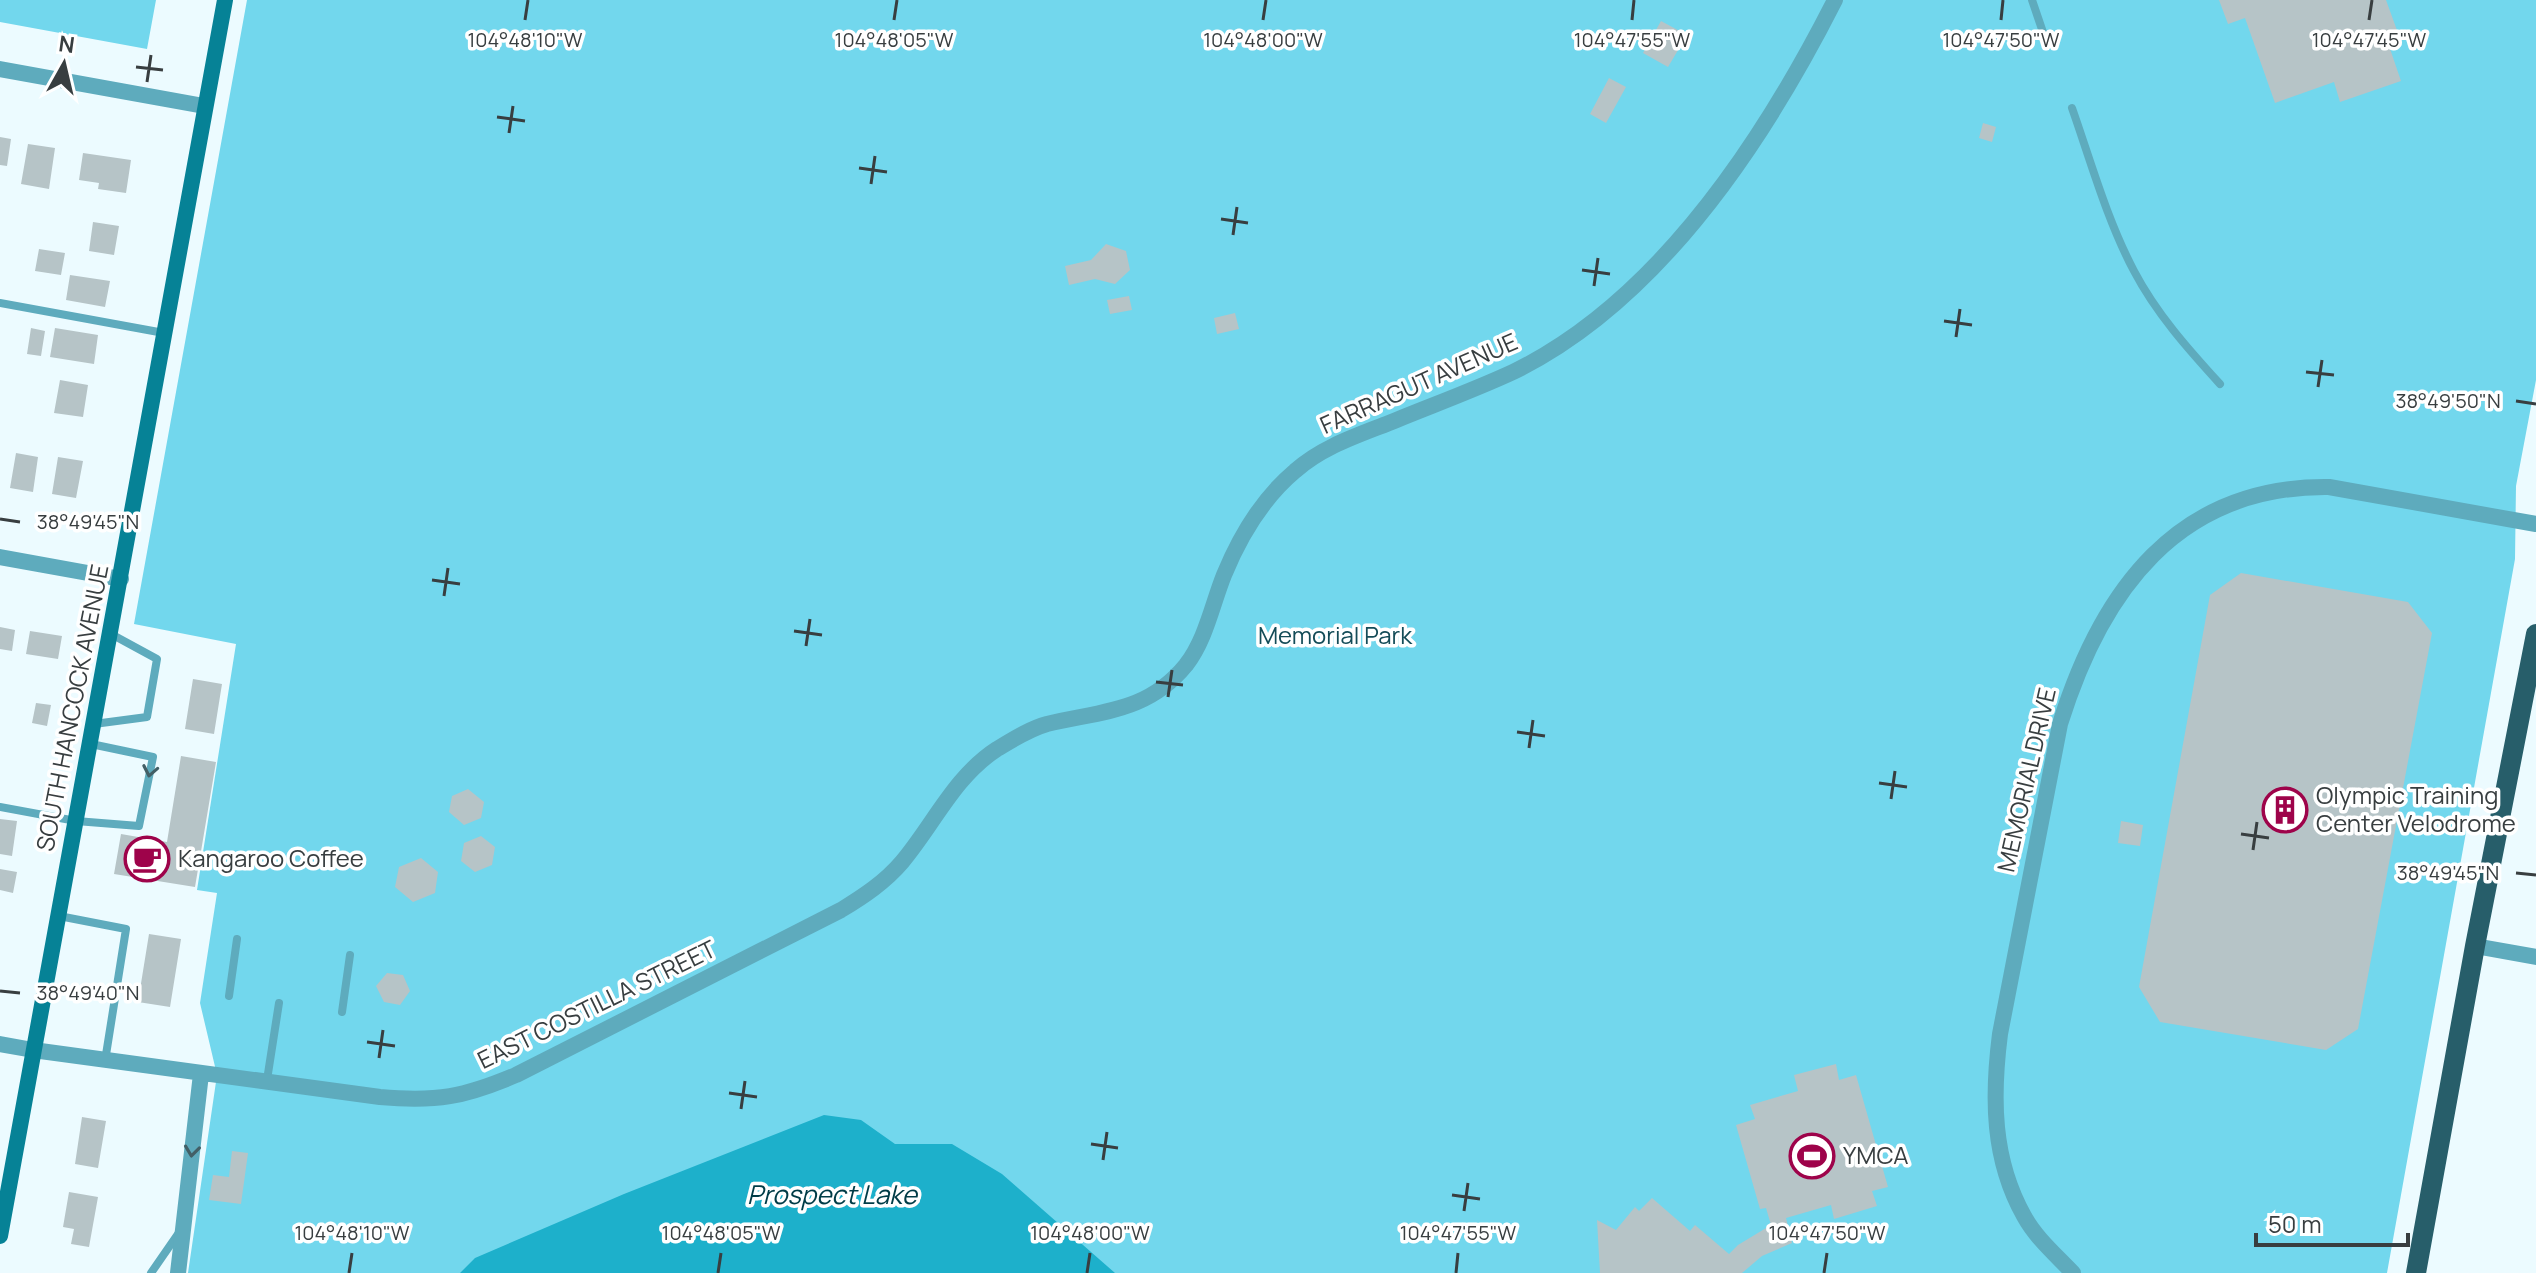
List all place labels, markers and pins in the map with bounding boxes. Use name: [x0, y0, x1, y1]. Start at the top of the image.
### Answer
place label: Olympic Training Center Velodrome: [2316, 778, 2516, 839]
building icon: Olympic Training Center Velodrome: [2261, 786, 2309, 834]
cafe icon: Kangaroo Coffee: [123, 835, 171, 883]
place label: Kangaroo Coffee: [178, 841, 364, 874]
sports icon: YMCA: [1788, 1132, 1836, 1180]
place label: YMCA: [1843, 1138, 1908, 1171]

